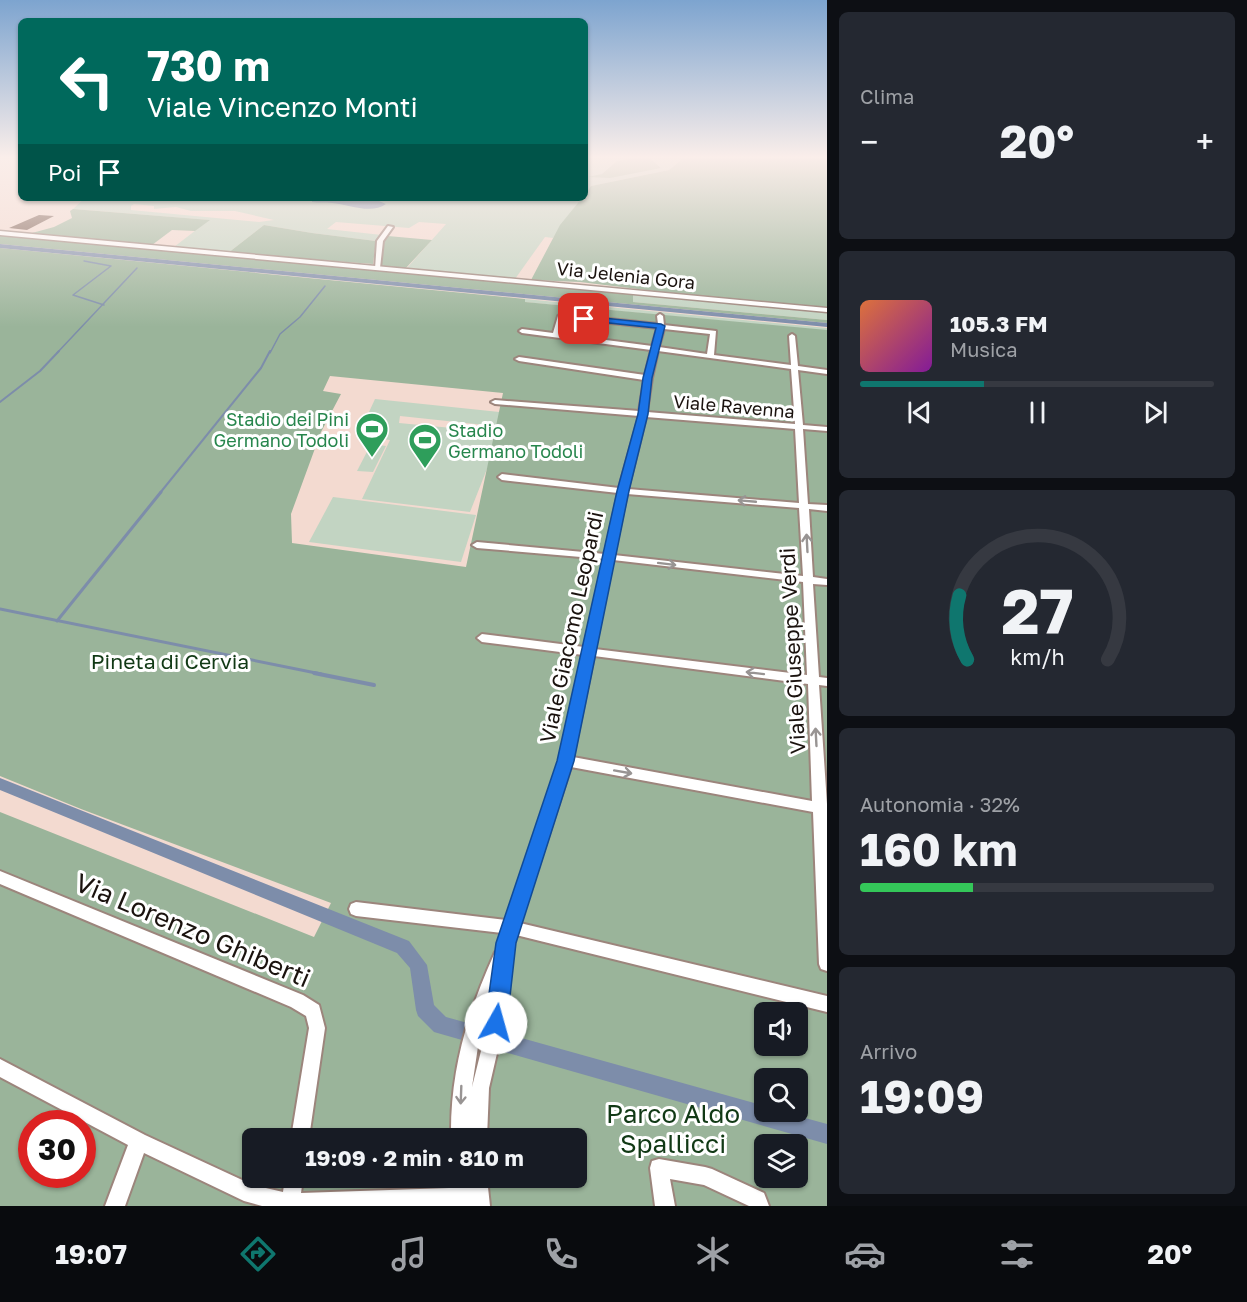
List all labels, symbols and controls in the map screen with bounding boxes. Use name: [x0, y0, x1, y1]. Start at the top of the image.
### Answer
text: 730 m: [147, 40, 270, 90]
icon: left: [48, 42, 126, 120]
text: Clima: [860, 84, 914, 108]
text: Viale Vincenzo Monti: [147, 91, 418, 123]
text: 20°: [1000, 114, 1074, 168]
text: −: [860, 122, 878, 161]
text: +: [1196, 122, 1214, 161]
icon: arrive: [93, 156, 126, 189]
text: Poi: [48, 159, 81, 186]
street label: Via Jelenia Gora: [556, 257, 696, 293]
pin: [558, 293, 609, 344]
icon: arrive: [567, 302, 600, 335]
text: 105.3 FM: [950, 310, 1048, 337]
text: Musica: [950, 337, 1017, 361]
street label: Viale Ravenna: [672, 390, 796, 422]
icon: previous: [903, 396, 936, 429]
icon: pause: [1021, 396, 1054, 429]
icon: next: [1139, 396, 1172, 429]
place label: Stadio dei Pini Germano Todoli: [214, 408, 349, 451]
sports icon: Stadio dei Pini Germano Todoli: [354, 411, 390, 458]
place label: Stadio Germano Todoli: [448, 419, 583, 462]
sports icon: Stadio Germano Todoli: [407, 422, 443, 469]
one-way arrow: [737, 495, 757, 506]
street label: Viale Giacomo Leopardi: [534, 509, 608, 745]
one-way arrow: [801, 533, 812, 553]
street label: Viale Giuseppe Verdi: [774, 547, 810, 755]
one-way arrow: [657, 558, 676, 569]
text: 27: [1001, 573, 1073, 648]
text: km/h: [1010, 644, 1064, 670]
park label: Pineta di Cervia: [91, 648, 249, 674]
one-way arrow: [746, 667, 766, 678]
one-way arrow: [810, 728, 821, 748]
one-way arrow: [613, 767, 633, 778]
text: Autonomia · 32%: [860, 792, 1020, 816]
text: 160 km: [860, 822, 1018, 876]
street label: Via Lorenzo Ghiberti: [71, 866, 315, 994]
position arrow: [464, 991, 528, 1055]
map controls: [754, 1002, 808, 1188]
button: sound: [754, 1002, 808, 1056]
text: Arrivo: [860, 1039, 917, 1063]
button: search: [754, 1068, 808, 1122]
text: 19:09: [860, 1069, 984, 1123]
one-way arrow: [456, 1085, 467, 1105]
park label: Parco Aldo Spallicci: [606, 1098, 740, 1159]
speed limit sign: 30: [18, 1110, 96, 1188]
button: layers: [754, 1134, 808, 1188]
text: 19:09 · 2 min · 810 m: [305, 1144, 524, 1171]
icon: directions: [237, 1233, 279, 1275]
icon: music: [388, 1233, 430, 1275]
icon: phone: [540, 1233, 582, 1275]
icon: climate: [692, 1233, 734, 1275]
icon: car: [844, 1233, 886, 1275]
icon: filters: [996, 1233, 1038, 1275]
text: 19:07: [55, 1238, 127, 1270]
text: 20°: [1147, 1238, 1192, 1270]

